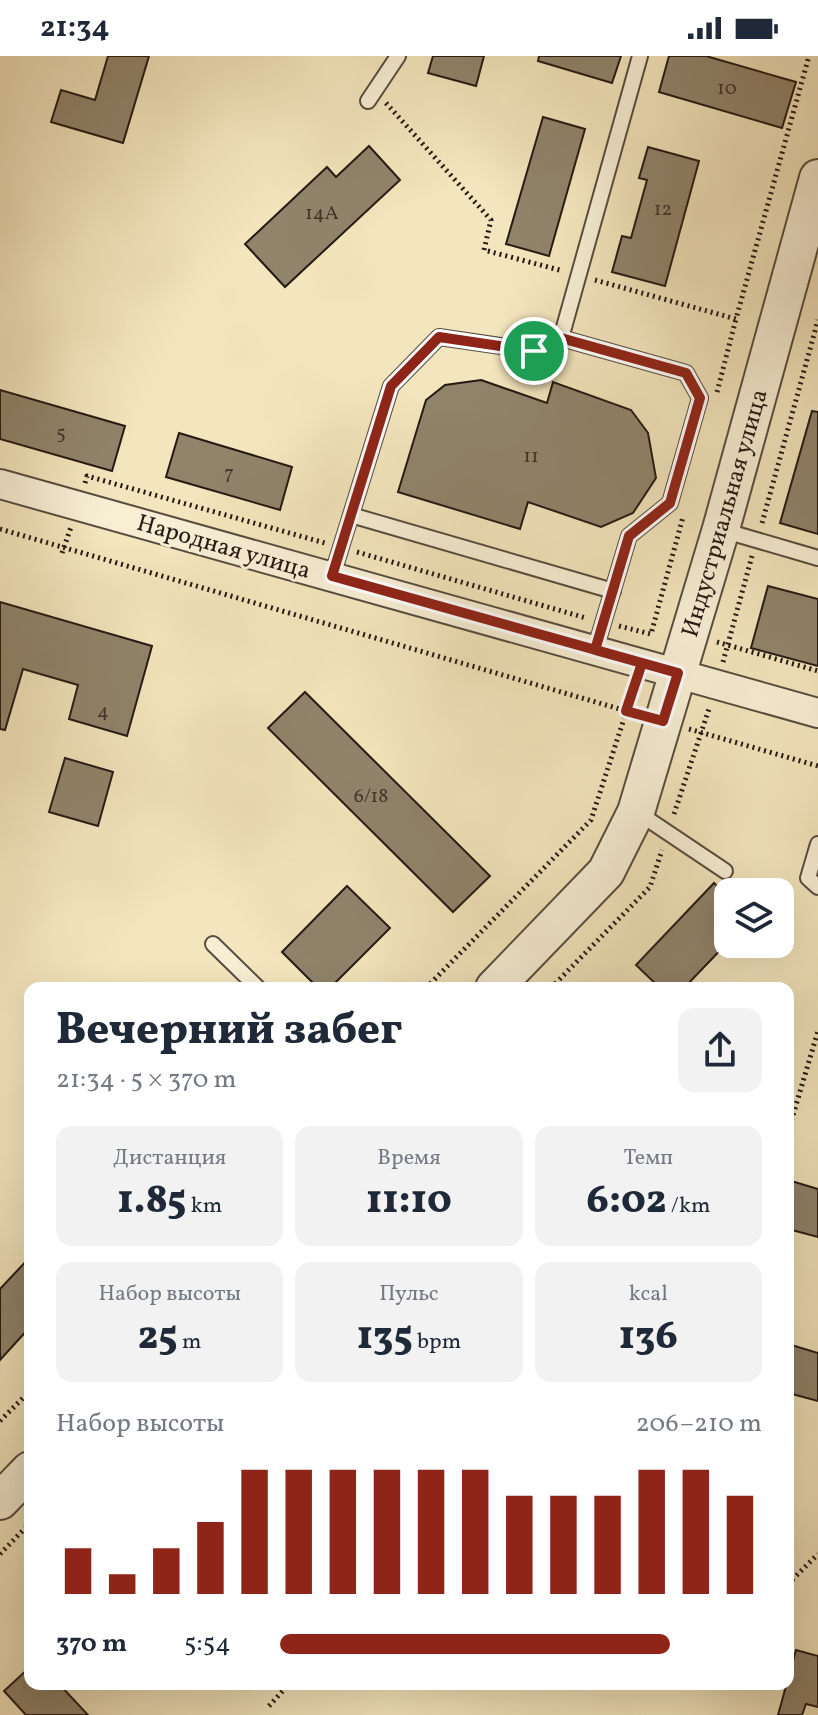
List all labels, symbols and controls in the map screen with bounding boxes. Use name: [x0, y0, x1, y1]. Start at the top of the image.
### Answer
text: 21:34: [40, 7, 110, 49]
house number: 10: [717, 75, 737, 103]
house number: 12: [654, 196, 672, 224]
house number: 14А: [305, 200, 339, 228]
pin: [500, 317, 568, 385]
icon: arrive: [512, 329, 556, 373]
street label: Индустриальная улица: [674, 385, 778, 642]
house number: 5: [56, 420, 66, 448]
house number: 11: [523, 443, 539, 471]
house number: 7: [224, 460, 234, 488]
street label: Народная улица: [133, 507, 314, 589]
house number: 4: [97, 698, 109, 726]
house number: 6/18: [354, 783, 388, 811]
map controls: [714, 878, 794, 958]
button: layers: [714, 878, 794, 958]
text: Вечерний забег: [56, 1001, 402, 1062]
button: share: [678, 1008, 762, 1092]
text: 21:34 · 5 × 370 m: [56, 1062, 237, 1098]
text: Дистанция: [113, 1143, 226, 1174]
text: Время: [377, 1143, 441, 1174]
text: Темп: [624, 1143, 673, 1174]
text: 1.85: [117, 1174, 186, 1230]
text: 11:10: [366, 1174, 452, 1230]
text: 6:02: [586, 1174, 666, 1230]
text: km: [186, 1191, 222, 1222]
text: /km: [666, 1191, 710, 1222]
text: Набор высоты: [98, 1279, 241, 1310]
text: Пульс: [379, 1279, 439, 1310]
text: kcal: [629, 1279, 668, 1310]
text: 25: [138, 1310, 178, 1366]
text: 135: [357, 1310, 413, 1366]
text: 136: [619, 1310, 678, 1366]
text: m: [178, 1327, 201, 1358]
text: bpm: [413, 1327, 461, 1358]
text: Набор высоты: [56, 1406, 224, 1442]
text: 206–210 m: [636, 1406, 762, 1442]
text: 370 m: [56, 1626, 127, 1662]
text: 5:54: [184, 1626, 231, 1662]

